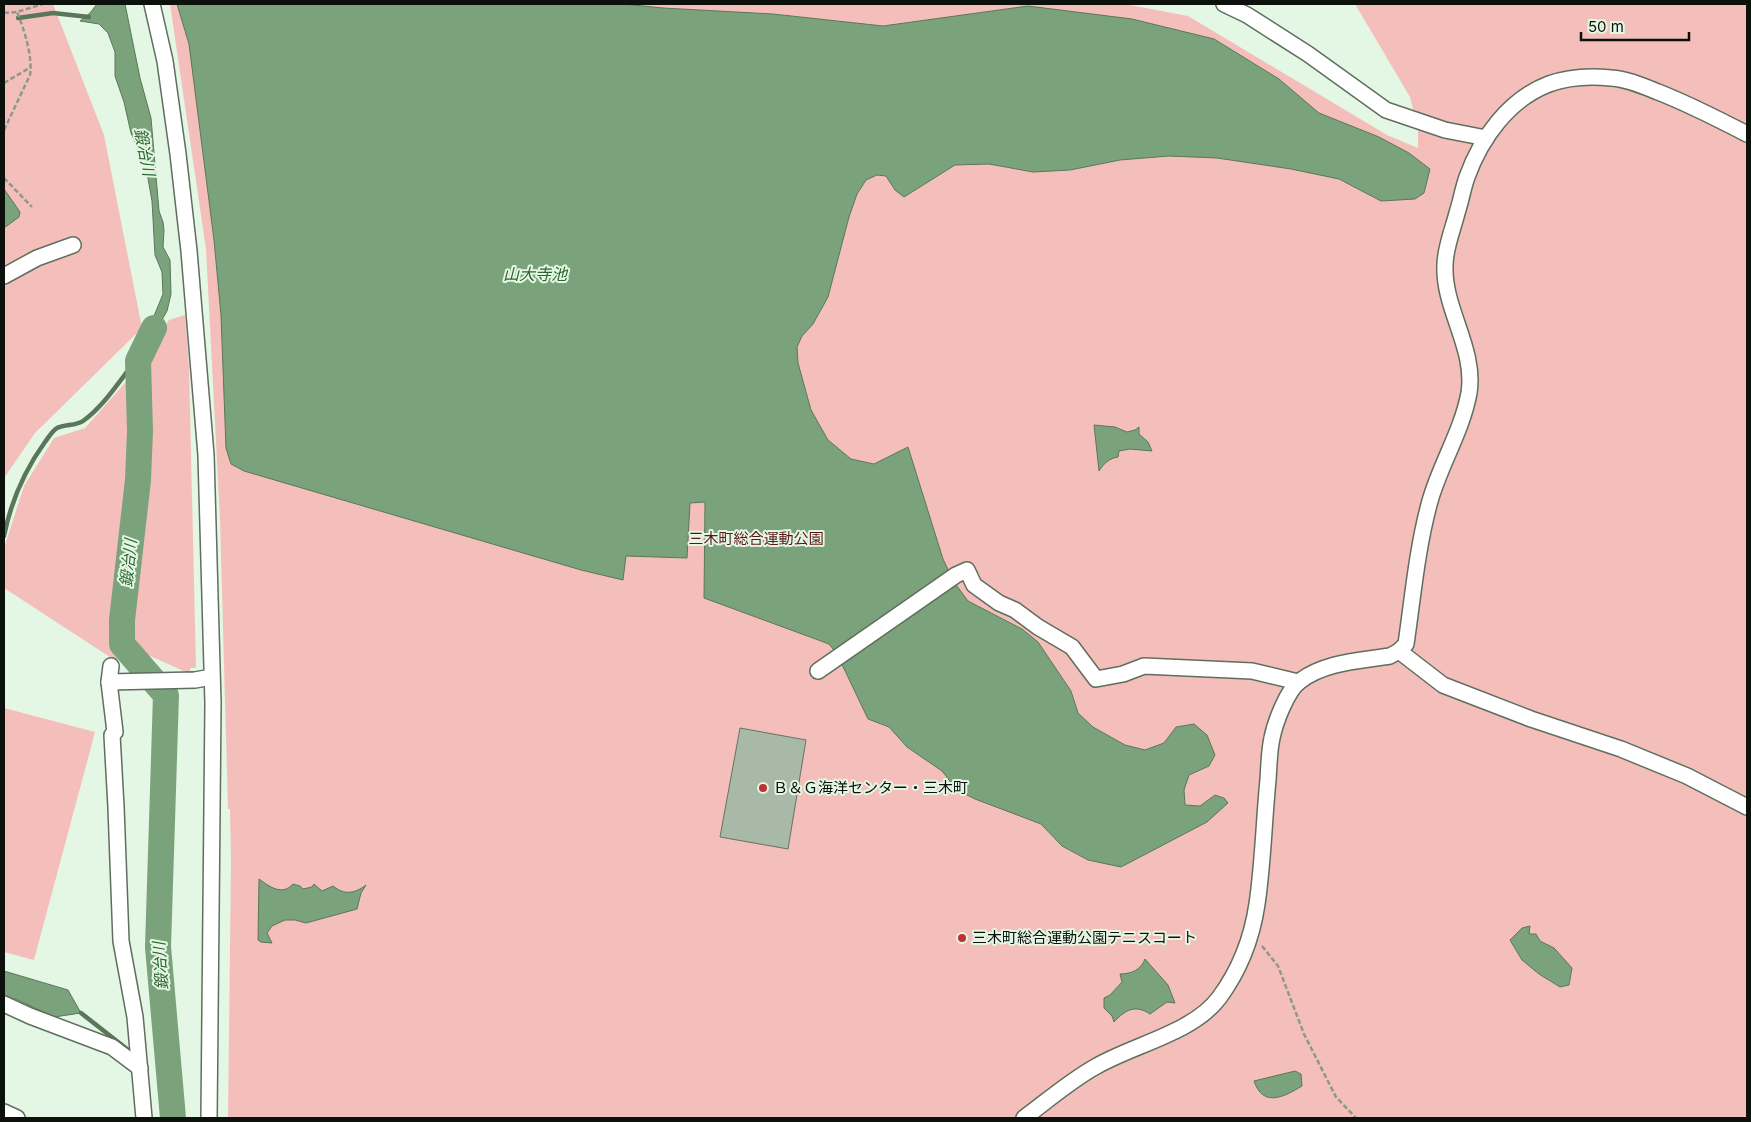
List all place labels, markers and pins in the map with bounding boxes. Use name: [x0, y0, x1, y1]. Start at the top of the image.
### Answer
place label: Ｂ＆Ｇ海洋センター・三木町: [773, 778, 968, 797]
marker: Ｂ＆Ｇ海洋センター・三木町: [757, 782, 769, 794]
place label: 三木町総合運動公園テニスコート: [972, 928, 1197, 947]
marker: 三木町総合運動公園テニスコート: [956, 932, 968, 944]

